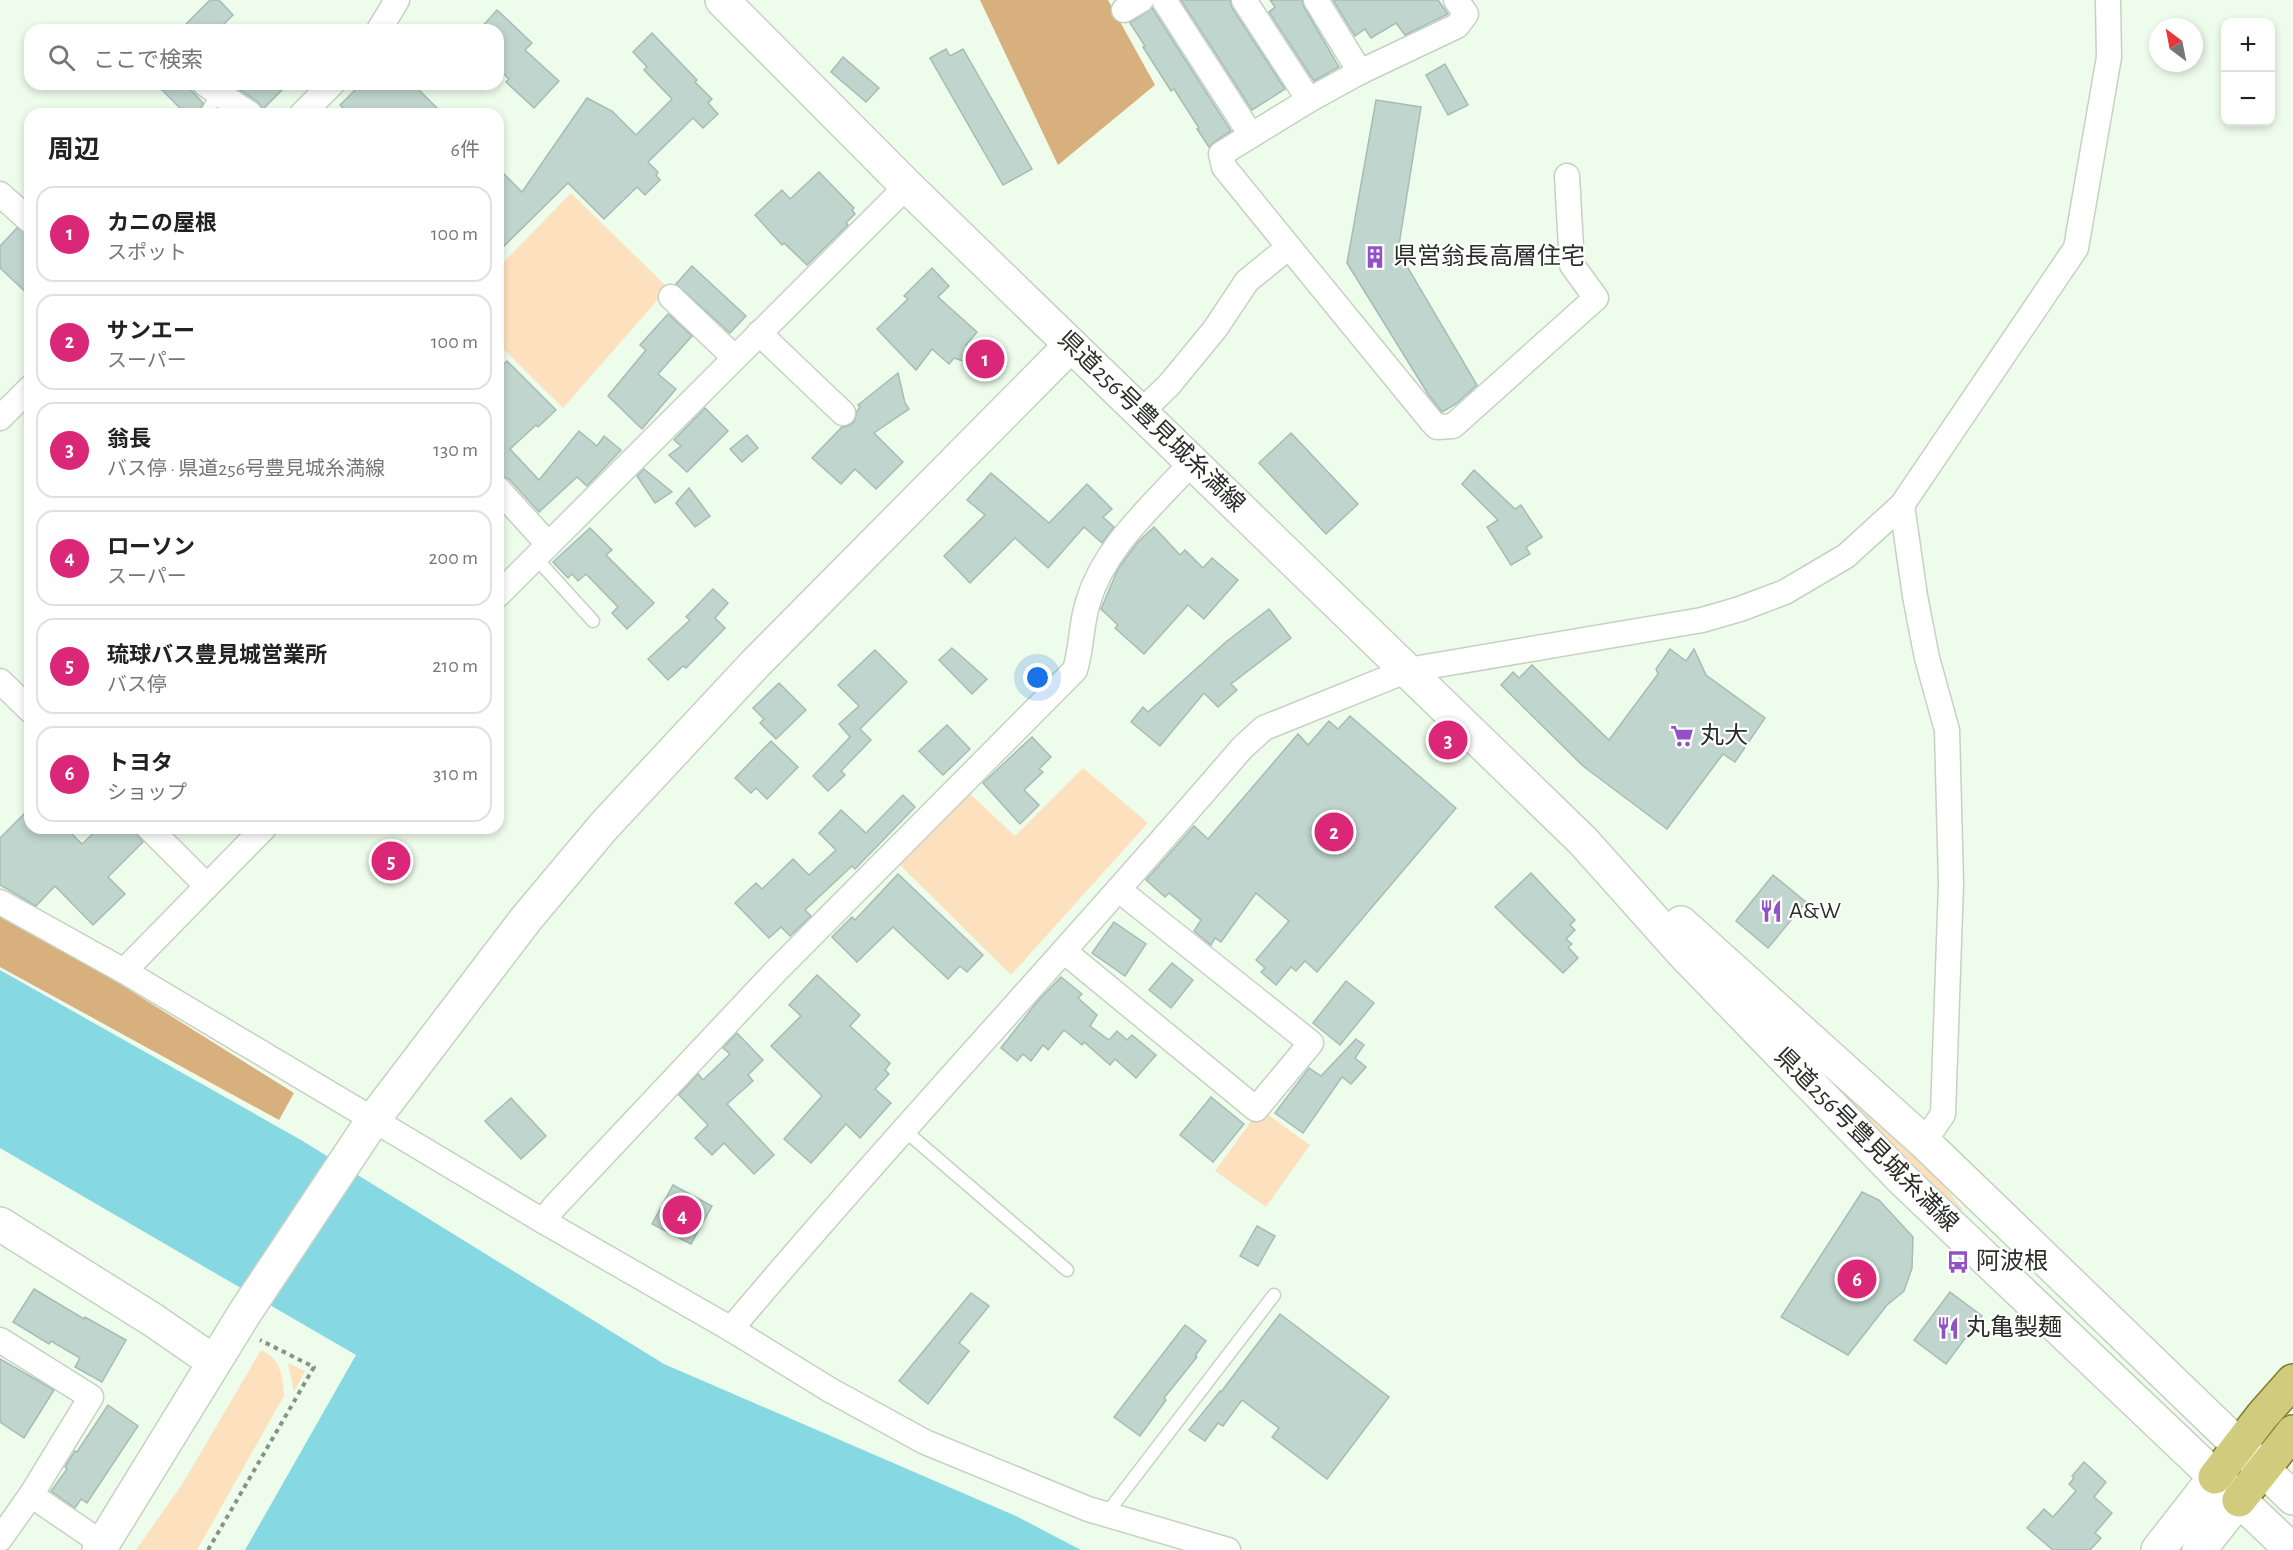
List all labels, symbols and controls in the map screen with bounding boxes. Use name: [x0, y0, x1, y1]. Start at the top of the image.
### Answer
north arrow: [2149, 18, 2203, 72]
map controls: [2221, 18, 2275, 126]
button: +: [2221, 18, 2275, 72]
search box: [24, 24, 504, 90]
icon: search: [45, 41, 78, 74]
text: ここで検索: [93, 49, 203, 71]
button: −: [2221, 72, 2275, 126]
text: 周辺: [48, 137, 100, 163]
text: 6件: [451, 140, 480, 160]
text: カニの屋根: [107, 212, 217, 234]
text: 1: [66, 224, 73, 244]
text: 100 m: [431, 224, 478, 244]
text: スポット: [107, 243, 187, 263]
place label: 県営翁長高層住宅: [1393, 243, 1585, 269]
building icon: 県営翁長高層住宅: [1362, 244, 1388, 270]
text: サンエー: [107, 320, 195, 342]
street label: 県道256号豊見城糸満線: [1053, 326, 1250, 517]
text: 2: [65, 332, 74, 352]
text: 100 m: [431, 332, 478, 352]
pin: 1: [966, 336, 1004, 382]
text: スーパー: [107, 351, 187, 371]
text: 翁長: [107, 428, 151, 450]
text: 3: [65, 440, 74, 460]
text: 130 m: [433, 440, 478, 460]
text: バス停 · 県道256号豊見城糸満線: [107, 459, 385, 479]
text: ローソン: [107, 536, 195, 558]
text: 4: [64, 548, 75, 568]
text: 200 m: [428, 548, 478, 568]
text: スーパー: [107, 567, 187, 587]
text: 琉球バス豊見城営業所: [107, 644, 327, 666]
text: 5: [65, 656, 74, 676]
text: 210 m: [432, 656, 478, 676]
your location: [1023, 663, 1052, 692]
text: バス停: [107, 675, 167, 695]
pin: 3: [1428, 718, 1468, 762]
place label: 丸大: [1700, 722, 1748, 748]
supermarket icon: 丸大: [1669, 723, 1695, 749]
text: トヨタ: [107, 752, 173, 774]
text: 6: [65, 764, 74, 784]
text: 310 m: [433, 764, 478, 784]
text: ショップ: [107, 783, 187, 803]
pin: 2: [1314, 810, 1354, 854]
pin: 5: [372, 838, 410, 884]
restaurant icon: A&W: [1758, 898, 1784, 924]
place label: A&W: [1789, 899, 1842, 923]
street label: 県道256号豊見城糸満線: [1770, 1042, 1964, 1236]
pin: 4: [662, 1192, 702, 1238]
place label: 阿波根: [1976, 1248, 2048, 1274]
bus stop icon: 阿波根: [1945, 1249, 1971, 1275]
pin: 6: [1838, 1256, 1876, 1302]
place label: 丸亀製麺: [1966, 1314, 2062, 1340]
restaurant icon: 丸亀製麺: [1935, 1315, 1961, 1341]

